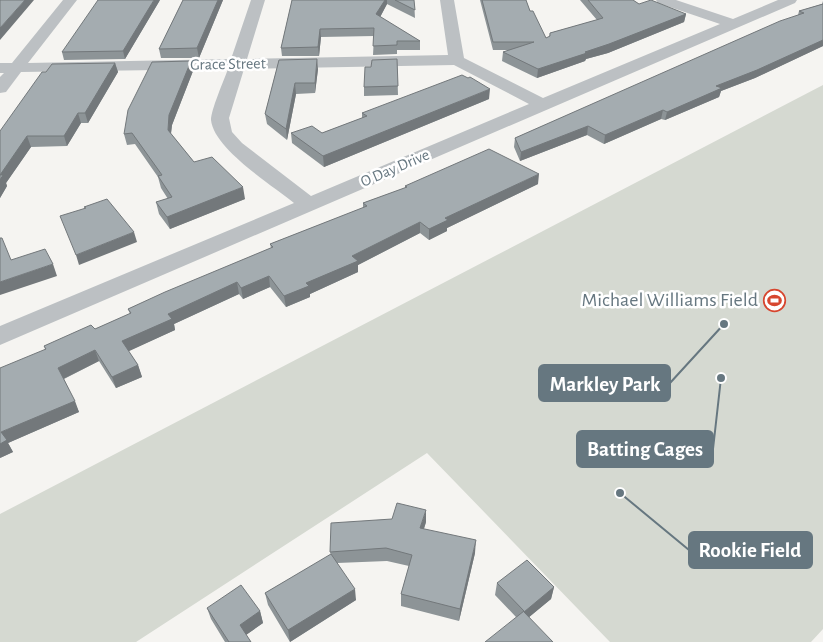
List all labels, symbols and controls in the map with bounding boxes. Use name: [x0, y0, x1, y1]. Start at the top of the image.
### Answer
street label: Grace Street: [190, 55, 266, 73]
street label: O Day Drive: [358, 146, 432, 191]
sports icon: Michael Williams Field: [762, 288, 786, 312]
place label: Michael Williams Field: [581, 290, 758, 310]
callout: Markley Park: [539, 365, 670, 401]
text: Markley Park: [550, 374, 661, 395]
callout: Batting Cages: [577, 431, 713, 467]
text: Batting Cages: [587, 439, 703, 460]
callout: Rookie Field: [689, 532, 812, 568]
text: Rookie Field: [699, 540, 801, 561]

